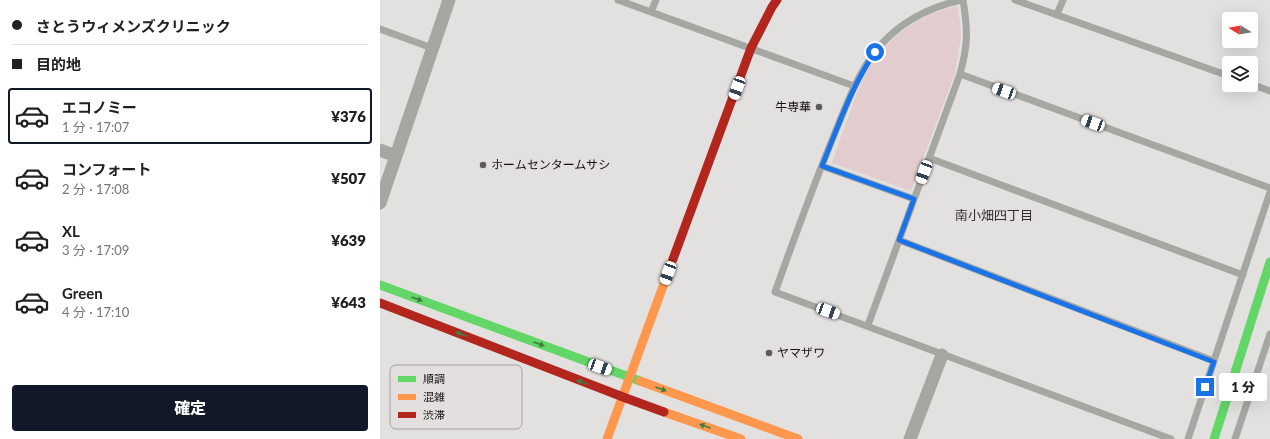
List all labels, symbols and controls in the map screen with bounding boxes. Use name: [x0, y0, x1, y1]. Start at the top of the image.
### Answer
north arrow: [1222, 12, 1258, 48]
map controls: [1222, 12, 1258, 92]
text: さとうウィメンズクリニック: [36, 17, 231, 35]
route start: [866, 43, 884, 61]
text: 目的地: [36, 55, 81, 73]
button: layers: [1222, 56, 1258, 92]
car: [727, 75, 747, 101]
car: [991, 81, 1017, 101]
icon: car: [14, 98, 50, 134]
text: エコノミー: [62, 98, 137, 116]
place label: 牛専華: [775, 99, 811, 114]
marker: 牛専華: [814, 102, 824, 112]
text: ¥376: [331, 107, 366, 125]
car: [1080, 113, 1106, 133]
text: 1 分 · 17:07: [62, 119, 129, 135]
place label: ホームセンタームサシ: [491, 157, 610, 172]
car: [914, 159, 934, 185]
icon: car: [14, 160, 50, 196]
text: コンフォート: [62, 160, 152, 178]
marker: ホームセンタームサシ: [478, 160, 488, 170]
text: ¥507: [331, 169, 366, 187]
text: 2 分 · 17:08: [62, 181, 129, 197]
district label: 南小畑四丁目: [955, 207, 1033, 223]
icon: car: [14, 222, 50, 258]
text: XL: [62, 222, 80, 240]
text: ¥639: [331, 231, 366, 249]
text: 3 分 · 17:09: [62, 242, 129, 258]
car: [658, 260, 678, 286]
icon: car: [14, 284, 50, 320]
text: Green: [62, 284, 103, 302]
text: ¥643: [331, 293, 366, 311]
one-way arrow: [411, 296, 423, 302]
car: [815, 301, 841, 321]
text: 4 分 · 17:10: [62, 304, 129, 320]
one-way arrow: [455, 331, 467, 337]
one-way arrow: [533, 341, 545, 347]
place label: ヤマザワ: [777, 345, 825, 360]
marker: ヤマザワ: [764, 348, 774, 358]
car: [587, 357, 613, 377]
legend: [390, 365, 522, 429]
text: 順調: [423, 372, 445, 385]
callout: 1 分: [1219, 373, 1267, 401]
one-way arrow: [576, 378, 588, 384]
route end: [1196, 378, 1214, 396]
text: 1 分: [1231, 379, 1255, 395]
button: 確定: [12, 385, 368, 431]
one-way arrow: [655, 386, 667, 392]
text: 混雑: [423, 390, 445, 403]
text: 渋滞: [423, 408, 445, 421]
one-way arrow: [698, 423, 710, 429]

